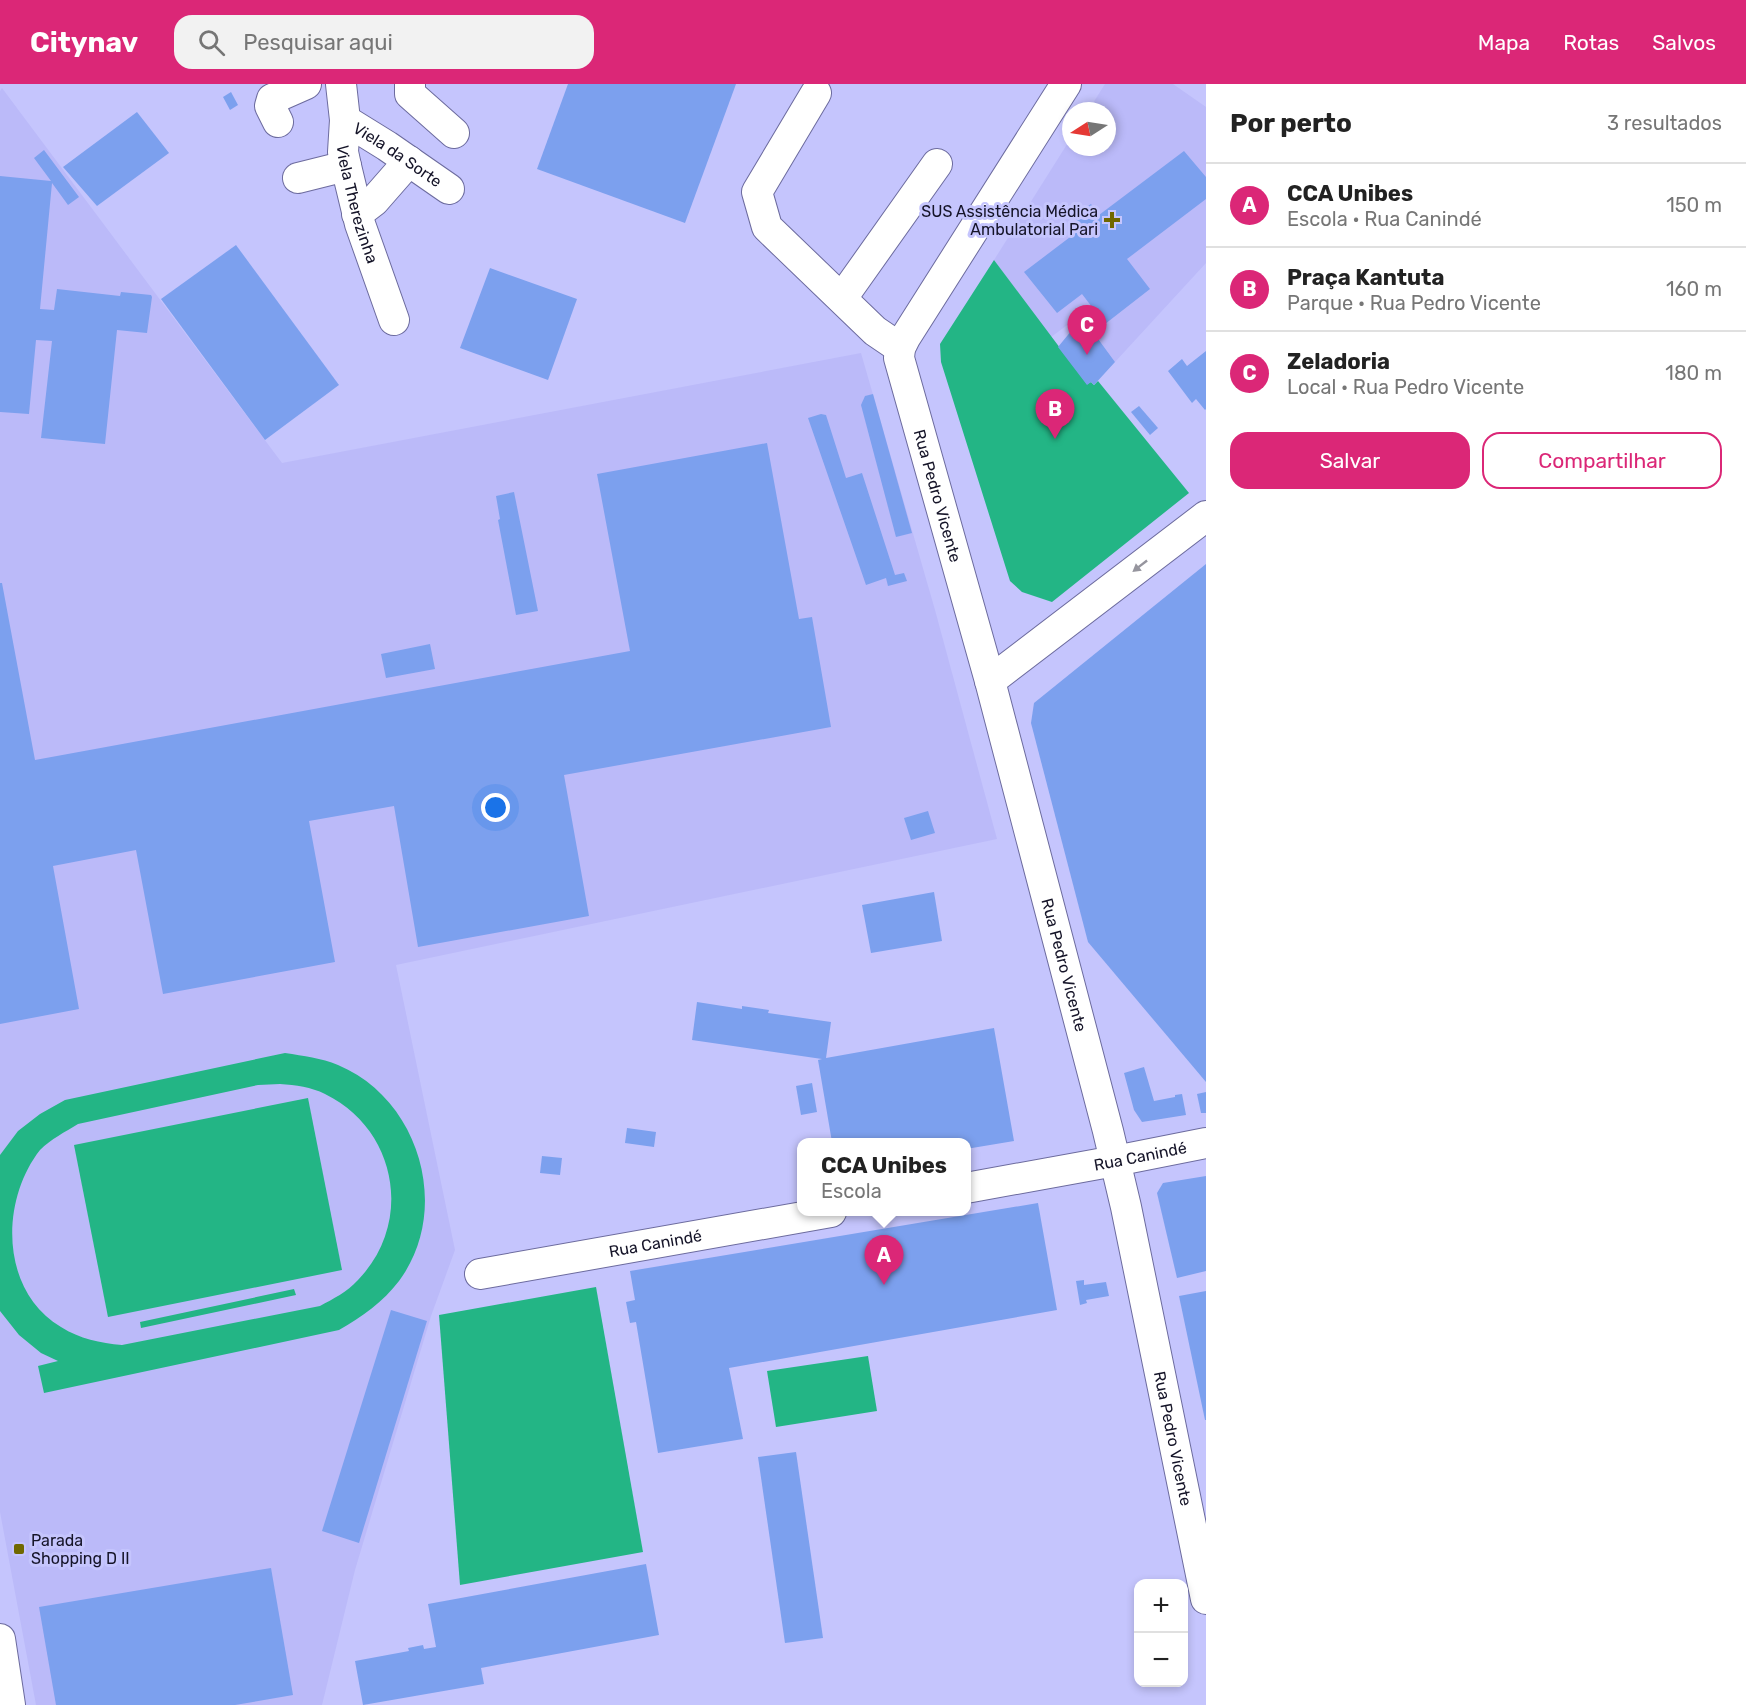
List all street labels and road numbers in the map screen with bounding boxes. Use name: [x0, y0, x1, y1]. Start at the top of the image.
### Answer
street label: Viela da Sorte: [350, 118, 446, 191]
street label: Viela Therezinha: [333, 144, 383, 266]
street label: Rua Pedro Vicente: [910, 427, 966, 564]
street label: Rua Pedro Vicente: [1038, 896, 1091, 1034]
street label: Rua Canindé: [1092, 1138, 1188, 1174]
street label: Rua Canindé: [607, 1225, 703, 1261]
street label: Rua Pedro Vicente: [1150, 1369, 1196, 1507]

